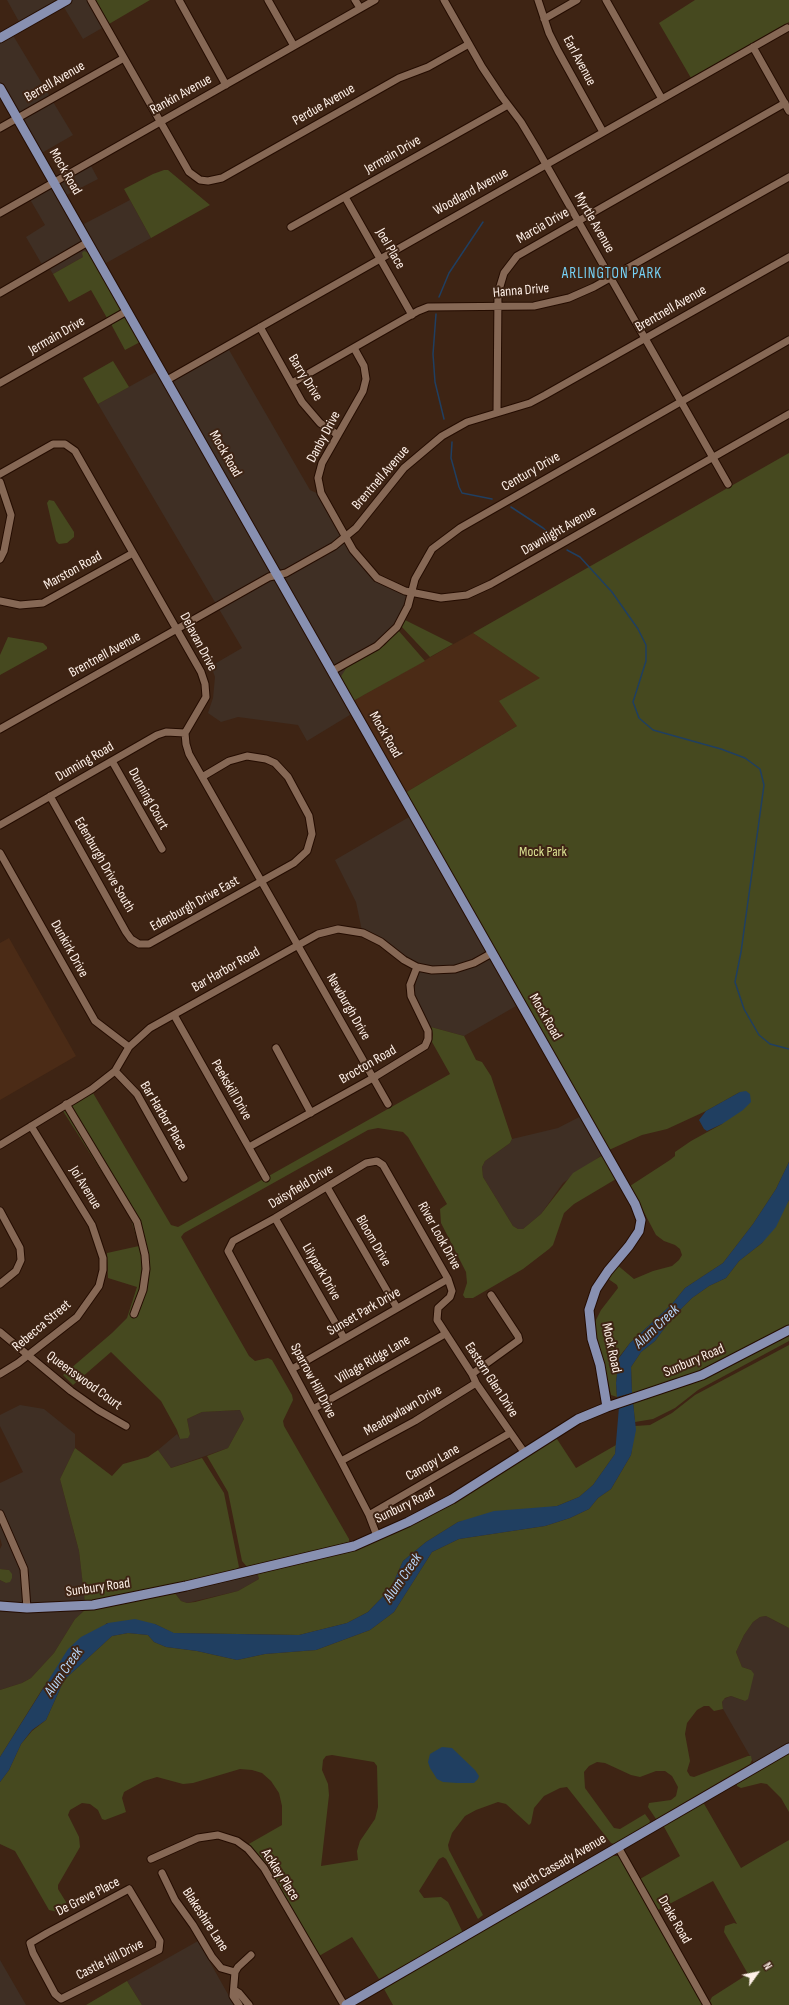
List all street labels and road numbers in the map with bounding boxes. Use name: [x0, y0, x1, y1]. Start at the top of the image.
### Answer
street label: Earl Avenue: [559, 33, 599, 89]
street label: Berrell Avenue: [22, 58, 88, 106]
street label: Rankin Avenue: [147, 71, 215, 119]
street label: Perdue Avenue: [290, 80, 358, 130]
street label: Jermain Drive: [362, 132, 424, 178]
street label: Mock Road: [45, 146, 85, 198]
street label: Woodland Avenue: [431, 165, 511, 219]
street label: Myrtle Avenue: [570, 190, 618, 256]
street label: Marcia Drive: [514, 204, 572, 248]
street label: Joel Place: [372, 226, 408, 272]
street label: Hanna Drive: [492, 280, 550, 302]
street label: Brentnell Avenue: [632, 282, 710, 336]
street label: Jermain Drive: [26, 313, 88, 359]
street label: Barry Drive: [284, 352, 326, 404]
street label: Danby Drive: [303, 408, 345, 466]
street label: Mock Road: [205, 428, 245, 480]
street label: Brentnell Avenue: [349, 443, 413, 513]
street label: Century Drive: [499, 449, 563, 495]
street label: Dawnlight Avenue: [518, 503, 600, 559]
street label: Marston Road: [41, 548, 105, 594]
street label: Delavan Drive: [176, 610, 220, 674]
street label: Brentnell Avenue: [66, 628, 144, 682]
street label: Mock Road: [365, 709, 405, 761]
street label: Dunning Road: [53, 739, 117, 785]
street label: Dunning Court: [124, 765, 172, 833]
street label: Edenburgh Drive South: [70, 815, 138, 915]
street label: Edenburgh Drive East: [148, 873, 242, 935]
street label: Dunkirk Drive: [46, 917, 92, 981]
street label: Bar Harbor Road: [189, 944, 263, 996]
street label: Newburgh Drive: [322, 971, 374, 1043]
street label: Mock Road: [525, 991, 565, 1043]
street label: Brocton Road: [337, 1042, 399, 1088]
street label: Peekskill Drive: [207, 1057, 255, 1123]
street label: Bar Harbor Place: [136, 1079, 190, 1153]
street label: Daisyfield Drive: [266, 1161, 336, 1213]
street label: Joi Avenue: [65, 1163, 105, 1213]
street label: River Look Drive: [413, 1199, 465, 1273]
street label: Bloom Drive: [352, 1213, 394, 1269]
street label: Lilypark Drive: [298, 1241, 344, 1303]
street label: Sunset Park Drive: [324, 1284, 404, 1340]
street label: Rebecca Street: [9, 1297, 75, 1355]
street label: Mock Road: [598, 1321, 624, 1375]
street label: Village Ridge Lane: [333, 1332, 413, 1388]
street label: Eastern Glen Drive: [461, 1339, 521, 1421]
street label: Sparrow Hill Drive: [286, 1341, 340, 1421]
street label: Sunbury Road: [661, 1341, 727, 1381]
street label: Queenswood Court: [43, 1348, 125, 1414]
street label: Meadowlawn Drive: [361, 1382, 445, 1440]
street label: Canopy Lane: [403, 1441, 463, 1485]
street label: Sunbury Road: [372, 1484, 438, 1528]
street label: Sunbury Road: [65, 1575, 131, 1601]
street label: North Cassady Avenue: [511, 1831, 609, 1897]
street label: Ackley Place: [257, 1846, 303, 1904]
street label: De Greve Place: [53, 1874, 123, 1920]
street label: Blakeshire Lane: [178, 1885, 232, 1955]
street label: Drake Road: [654, 1893, 694, 1947]
street label: Castle Hill Drive: [74, 1936, 146, 1984]

